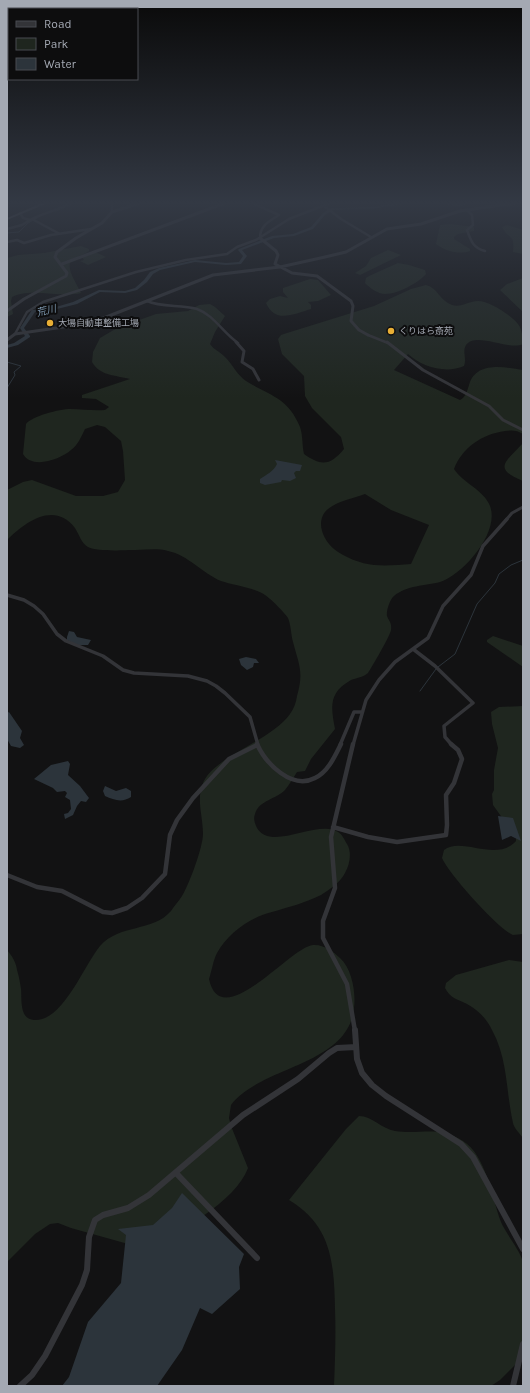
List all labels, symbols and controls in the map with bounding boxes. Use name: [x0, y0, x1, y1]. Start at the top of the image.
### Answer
legend: [8, 8, 138, 80]
text: Road: [44, 17, 72, 31]
text: Park: [44, 37, 69, 51]
text: Water: [44, 57, 77, 71]
water label: 荒川: [35, 302, 58, 319]
marker: 大場自動車整備工場: [45, 318, 55, 328]
place label: 大場自動車整備工場: [58, 318, 139, 328]
marker: くりはら斎苑: [386, 326, 396, 336]
place label: くりはら斎苑: [399, 326, 453, 336]

